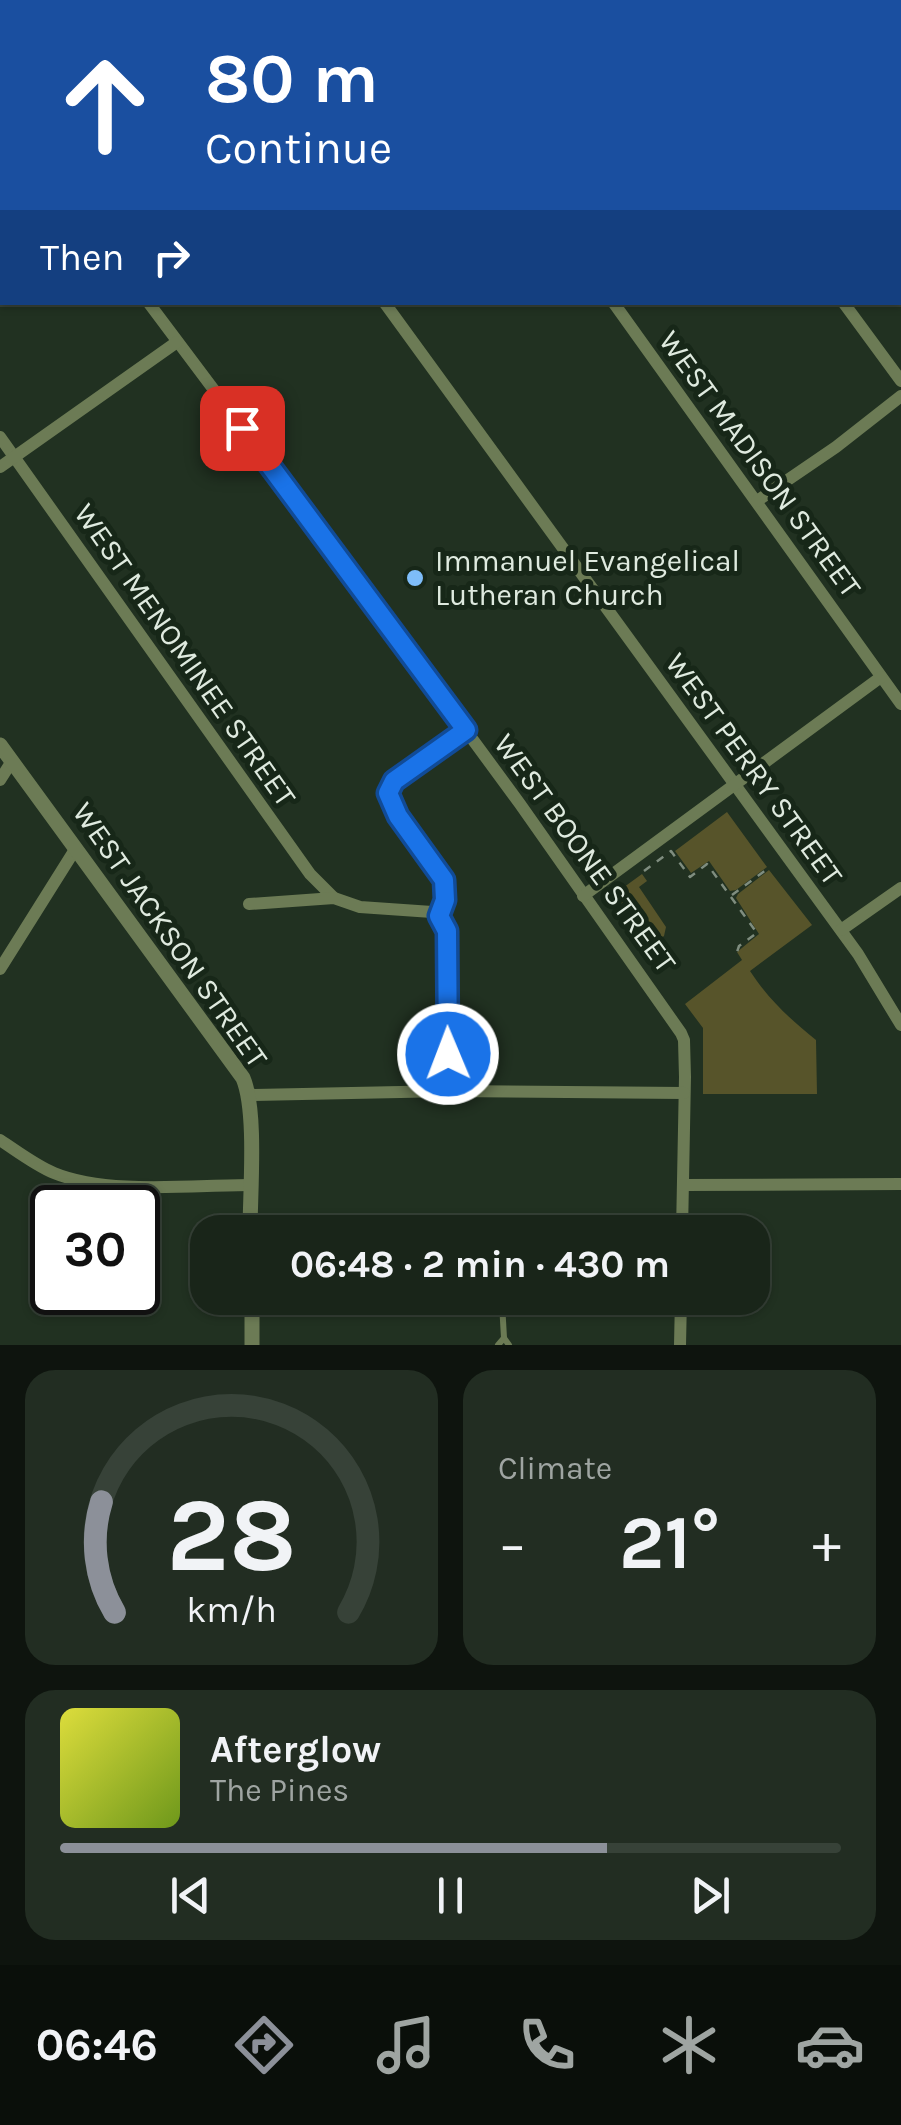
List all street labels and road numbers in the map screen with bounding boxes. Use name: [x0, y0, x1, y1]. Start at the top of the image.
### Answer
street label: WEST MADISON STREET: [651, 324, 869, 604]
street label: WEST MENOMINEE STREET: [67, 497, 303, 813]
street label: WEST PERRY STREET: [658, 646, 850, 892]
street label: WEST BOONE STREET: [486, 727, 684, 979]
street label: WEST JACKSON STREET: [65, 796, 275, 1074]

